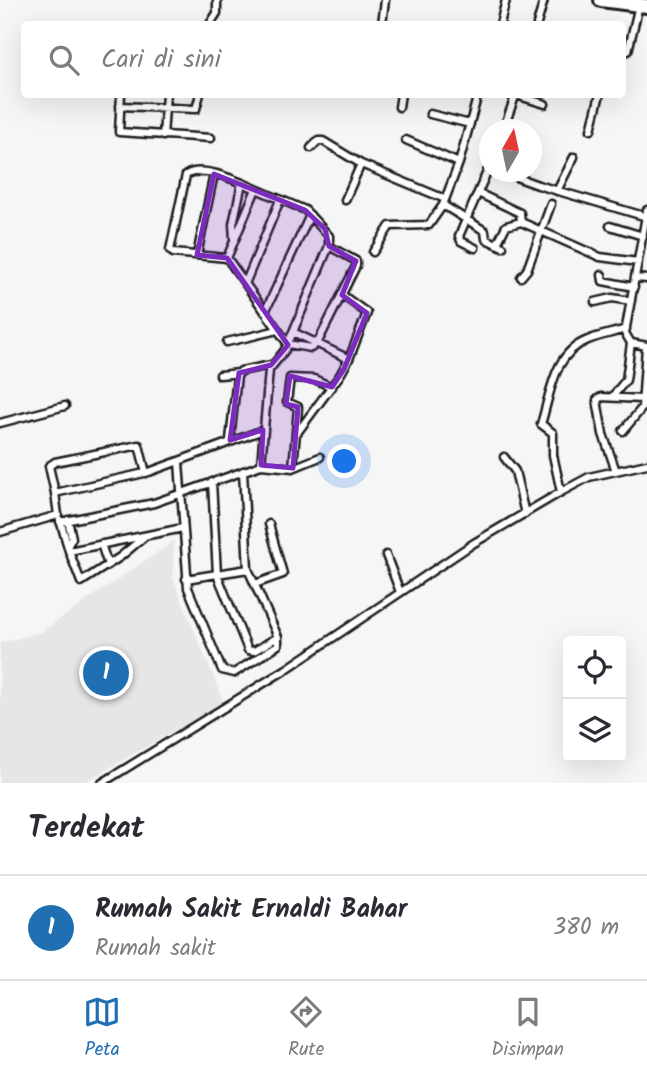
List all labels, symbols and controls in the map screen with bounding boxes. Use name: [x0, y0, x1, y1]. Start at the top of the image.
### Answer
search box: [21, 21, 626, 98]
text: Cari di sini: [101, 39, 221, 81]
icon: search: [45, 41, 83, 79]
north arrow: [479, 119, 542, 182]
your location: [327, 444, 361, 478]
map controls: [563, 636, 626, 762]
button: locate: [563, 636, 626, 699]
pin: 1: [83, 647, 129, 699]
button: layers: [563, 699, 626, 762]
text: Terdekat: [28, 805, 144, 853]
text: Rumah Sakit Ernaldi Bahar: [95, 889, 407, 931]
text: 1: [48, 910, 54, 946]
text: 380 m: [553, 910, 619, 946]
text: Rumah sakit: [95, 931, 216, 967]
tab: Peta: [83, 993, 121, 1065]
tab: Rute: [287, 993, 325, 1065]
tab: Disimpan: [491, 993, 564, 1065]

